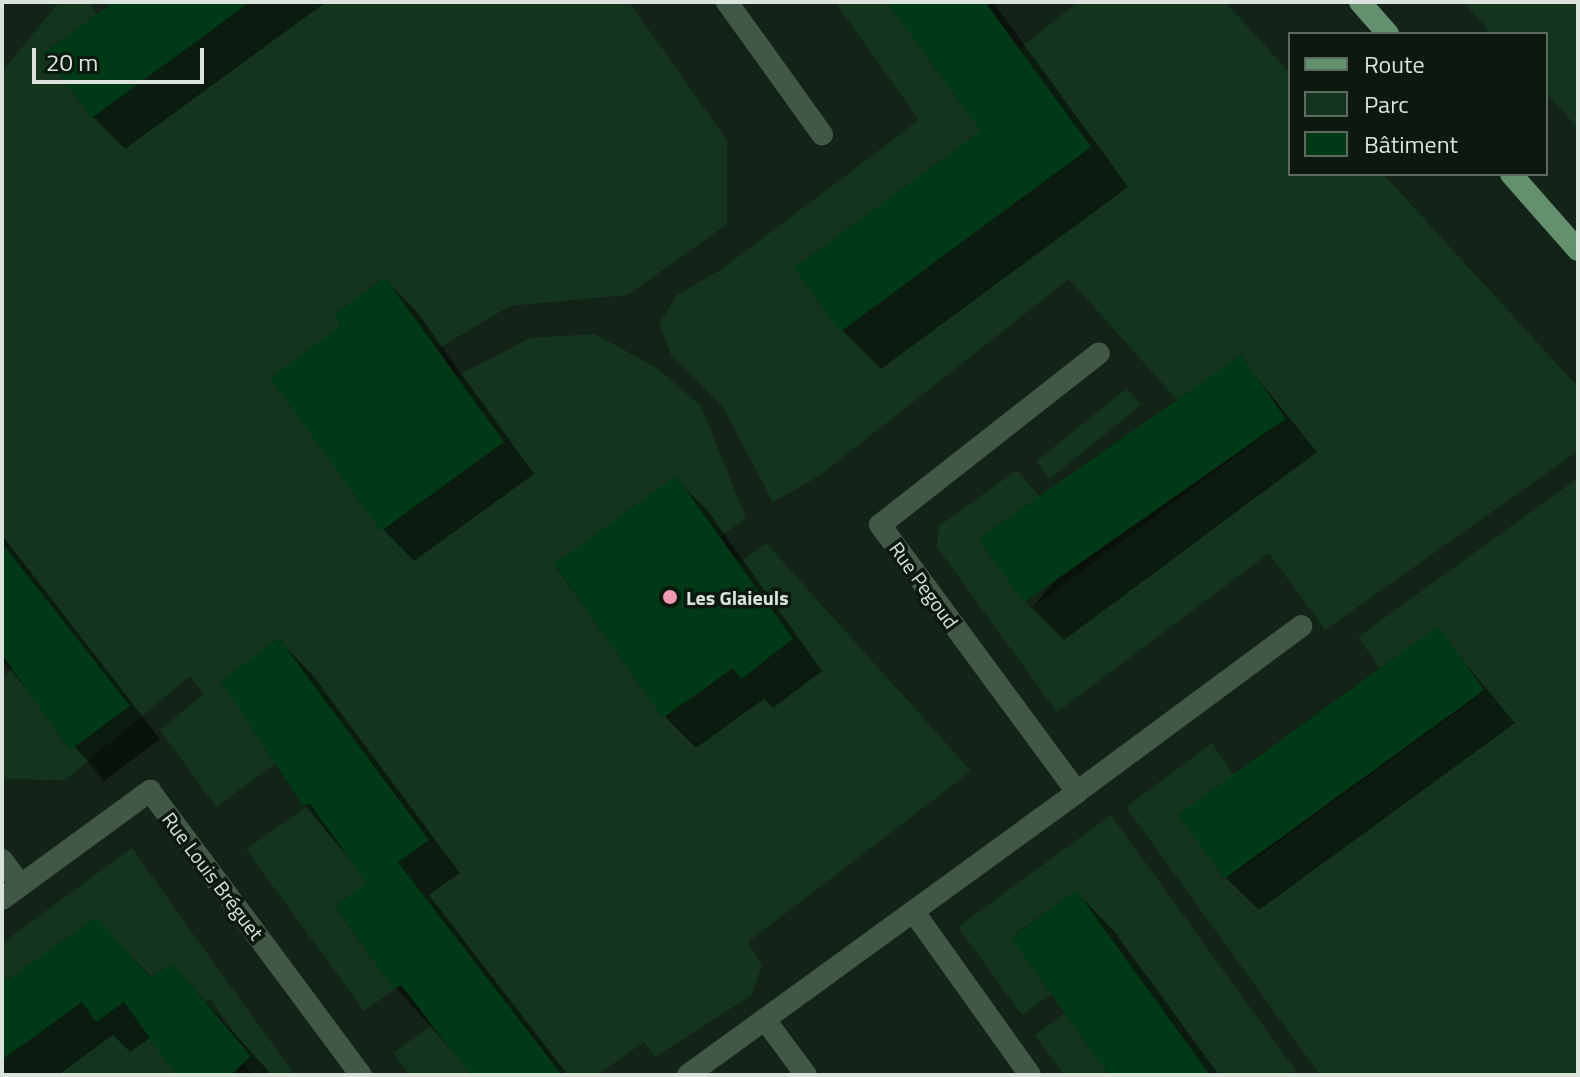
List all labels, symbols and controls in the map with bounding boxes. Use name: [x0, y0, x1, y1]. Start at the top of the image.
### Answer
scale bar: [36, 32, 208, 82]
legend: [1288, 32, 1548, 176]
text: 20 m: [46, 44, 98, 80]
text: Route: [1364, 46, 1425, 82]
text: Parc: [1364, 86, 1409, 122]
text: Bâtiment: [1364, 126, 1458, 162]
street label: Rue Pegoud: [885, 537, 963, 633]
place label: Les Glaieuls: [686, 585, 789, 609]
marker: Les Glaieuls: [661, 588, 679, 606]
street label: Rue Louis Bréguet: [157, 808, 269, 944]

